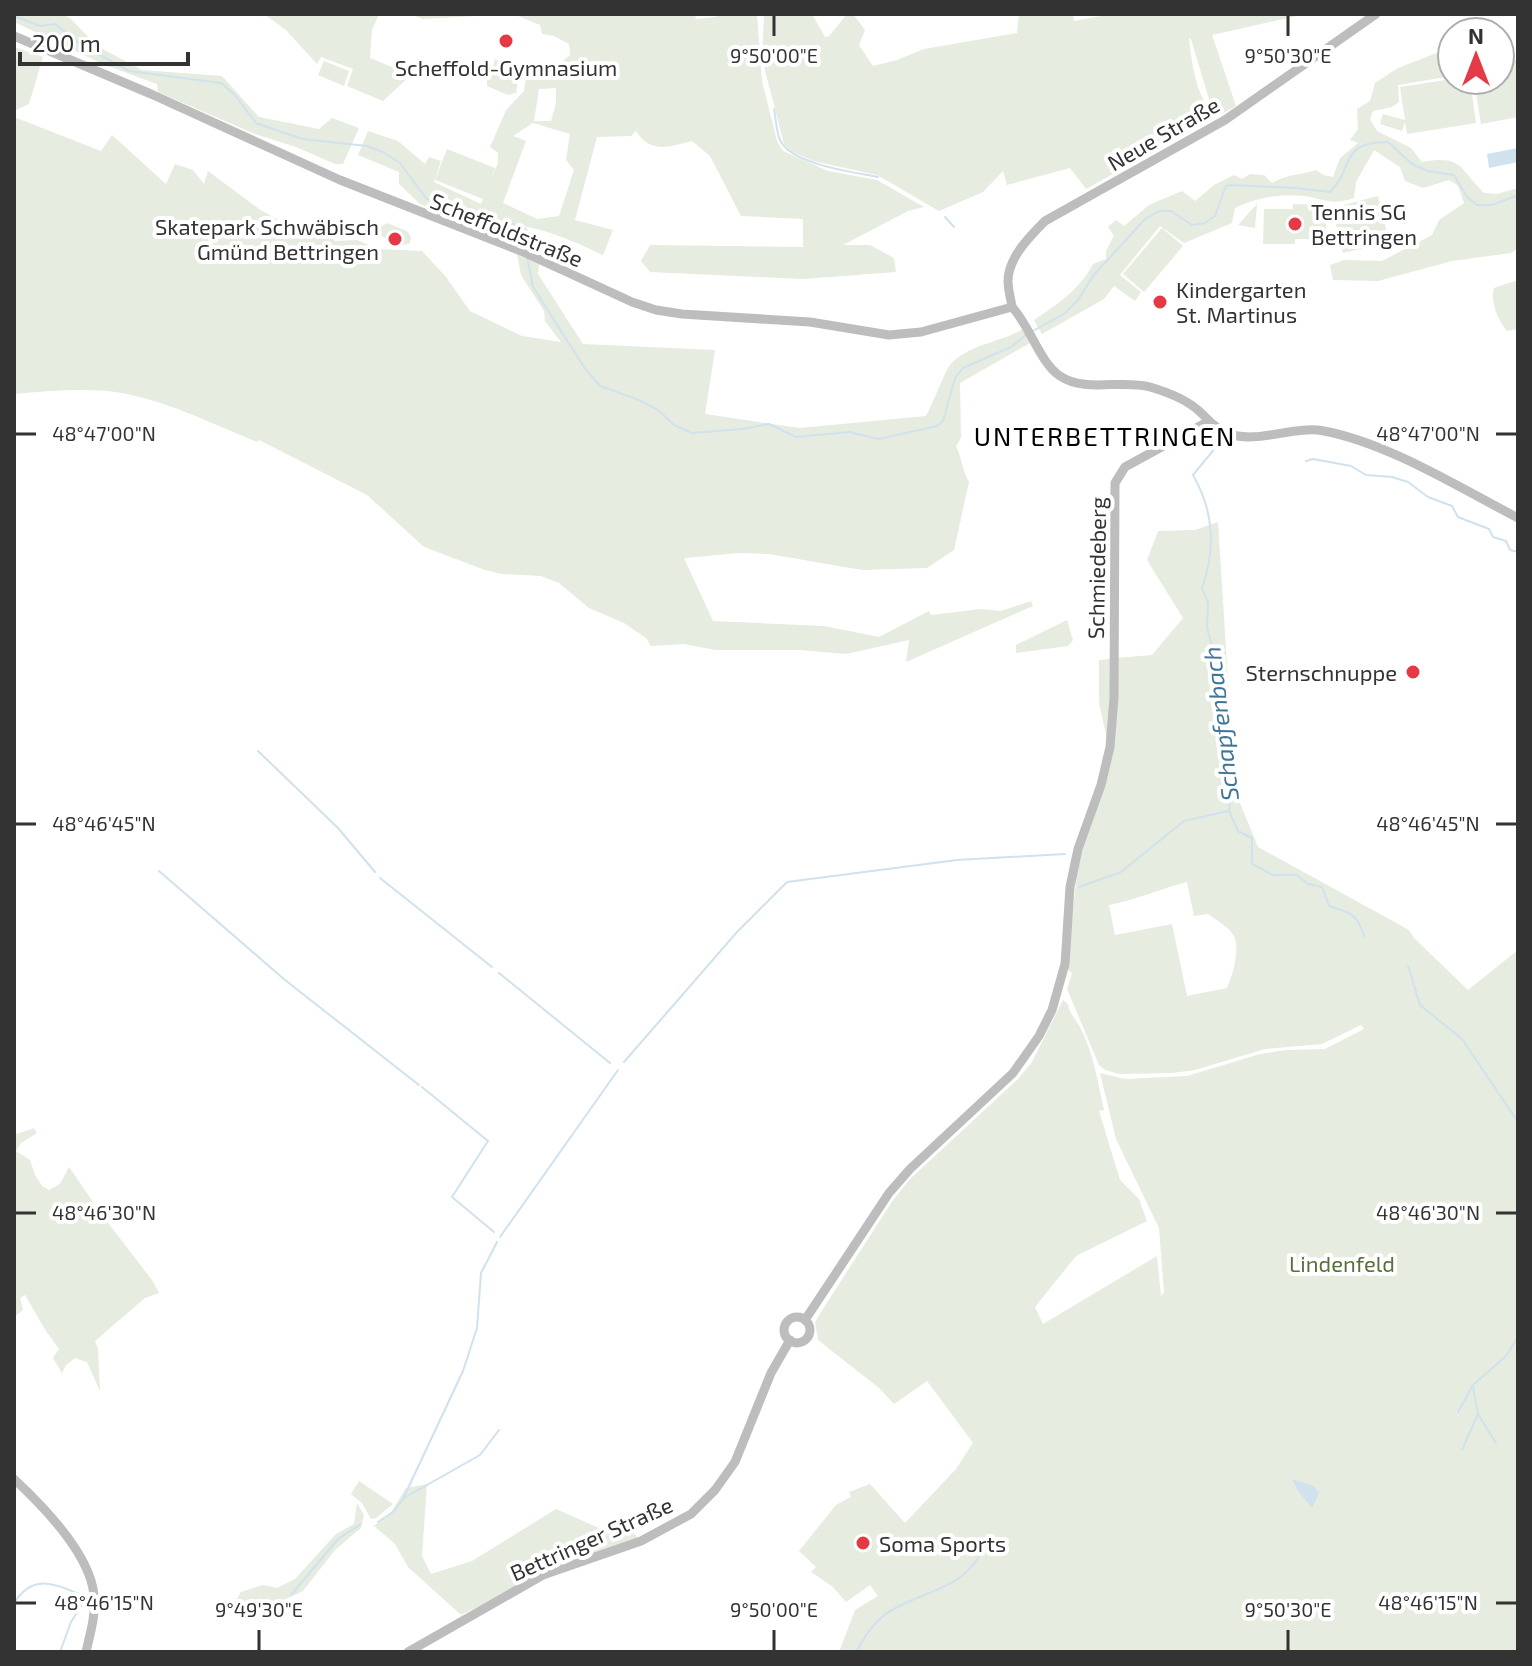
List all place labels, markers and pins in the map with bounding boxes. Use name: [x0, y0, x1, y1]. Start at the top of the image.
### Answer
marker: Scheffold-Gymnasium: [497, 32, 515, 50]
place label: Scheffold-Gymnasium: [395, 54, 617, 80]
place label: Tennis SG Bettringen: [1311, 198, 1417, 249]
place label: Skatepark Schwäbisch Gmünd Bettringen: [155, 213, 379, 264]
marker: Tennis SG Bettringen: [1286, 215, 1304, 233]
marker: Skatepark Schwäbisch Gmünd Bettringen: [386, 230, 404, 248]
place label: Kindergarten St. Martinus: [1176, 276, 1306, 327]
marker: Kindergarten St. Martinus: [1151, 293, 1169, 311]
place label: Sternschnuppe: [1246, 659, 1397, 685]
marker: Sternschnuppe: [1404, 663, 1422, 681]
place label: Soma Sports: [879, 1530, 1006, 1556]
marker: Soma Sports: [854, 1534, 872, 1552]

